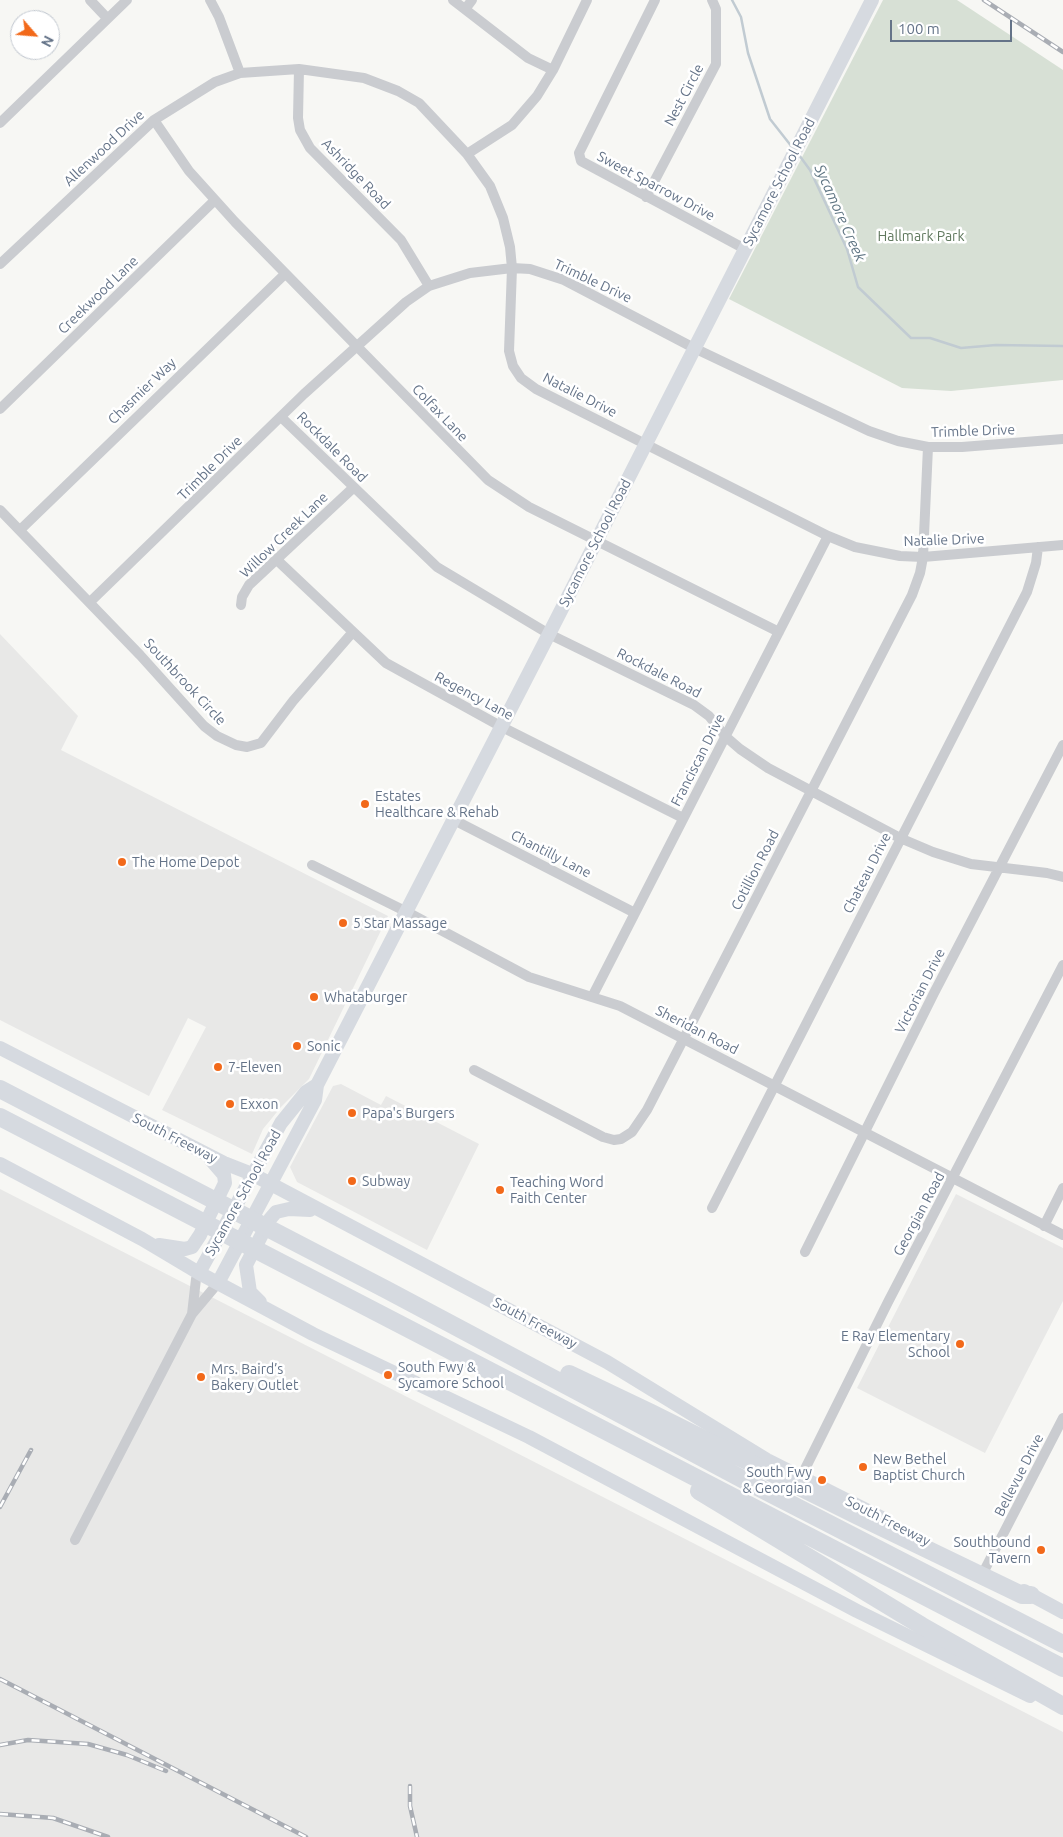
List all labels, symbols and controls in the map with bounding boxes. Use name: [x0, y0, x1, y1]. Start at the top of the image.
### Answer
north arrow: [10, 10, 60, 60]
scale bar: [893, 10, 1016, 42]
text: 100 m: [898, 20, 940, 37]
text: N: [38, 33, 57, 50]
street label: Nest Circle: [661, 61, 707, 129]
street label: Allenwood Drive: [60, 106, 148, 190]
street label: Sycamore School Road: [739, 115, 819, 249]
street label: Ashridge Road: [318, 135, 394, 213]
street label: Sweet Sparrow Drive: [594, 148, 718, 224]
water label: Sycamore Creek: [810, 162, 870, 264]
park label: Hallmark Park: [878, 228, 964, 244]
street label: Creekwood Lane: [54, 252, 142, 338]
street label: Trimble Drive: [551, 256, 635, 306]
street label: Chasmier Way: [104, 354, 180, 428]
street label: Natalie Drive: [540, 369, 620, 421]
street label: Colfax Lane: [409, 381, 471, 445]
street label: Rockdale Road: [293, 408, 371, 486]
street label: Trimble Drive: [931, 421, 1015, 441]
street label: Trimble Drive: [174, 432, 246, 504]
street label: Sycamore School Road: [555, 476, 635, 610]
street label: Willow Creek Lane: [236, 489, 332, 581]
street label: Natalie Drive: [903, 530, 985, 550]
street label: Southbrook Circle: [141, 635, 229, 729]
street label: Rockdale Road: [614, 645, 704, 701]
street label: Regency Lane: [432, 668, 516, 724]
street label: Franciscan Drive: [667, 711, 729, 809]
place label: Estates Healthcare & Rehab: [375, 788, 499, 820]
marker: Estates Healthcare & Rehab: [359, 798, 371, 810]
street label: Chantilly Lane: [508, 827, 594, 881]
street label: Cotillion Road: [728, 827, 782, 913]
street label: Chateau Drive: [839, 830, 895, 916]
place label: The Home Depot: [132, 854, 239, 870]
marker: The Home Depot: [116, 856, 128, 868]
place label: 5 Star Massage: [353, 915, 447, 931]
marker: 5 Star Massage: [337, 917, 349, 929]
street label: Victorian Drive: [891, 946, 949, 1036]
place label: Whataburger: [324, 989, 407, 1005]
marker: Whataburger: [308, 991, 320, 1003]
street label: Sheridan Road: [653, 1002, 741, 1058]
place label: Sonic: [307, 1038, 340, 1054]
marker: Sonic: [291, 1040, 303, 1052]
place label: 7-Eleven: [228, 1059, 282, 1075]
marker: 7-Eleven: [212, 1061, 224, 1073]
place label: Exxon: [240, 1096, 278, 1112]
marker: Exxon: [224, 1098, 236, 1110]
place label: Papa's Burgers: [362, 1105, 455, 1121]
marker: Papa's Burgers: [346, 1107, 358, 1119]
street label: South Freeway: [130, 1109, 220, 1167]
street label: Sycamore School Road: [201, 1127, 285, 1259]
street label: Georgian Road: [890, 1169, 948, 1259]
place label: Subway: [362, 1173, 410, 1189]
place label: Teaching Word Faith Center: [510, 1174, 604, 1206]
marker: Subway: [346, 1175, 358, 1187]
marker: Teaching Word Faith Center: [494, 1184, 506, 1196]
street label: South Freeway: [490, 1294, 580, 1352]
place label: E Ray Elementary School: [841, 1328, 950, 1360]
marker: E Ray Elementary School: [954, 1338, 966, 1350]
place label: South Fwy & Sycamore School: [398, 1359, 504, 1391]
place label: Mrs. Baird’s Bakery Outlet: [211, 1361, 298, 1394]
marker: South Fwy & Sycamore School: [382, 1369, 394, 1381]
marker: Mrs. Baird’s Bakery Outlet: [195, 1371, 207, 1383]
street label: Bellevue Drive: [991, 1431, 1047, 1519]
place label: New Bethel Baptist Church: [873, 1451, 965, 1484]
marker: New Bethel Baptist Church: [857, 1461, 869, 1473]
place label: South Fwy & Georgian: [743, 1464, 812, 1496]
marker: South Fwy & Georgian: [816, 1474, 828, 1486]
street label: South Freeway: [843, 1492, 933, 1550]
place label: Southbound Tavern: [953, 1534, 1031, 1566]
marker: Southbound Tavern: [1035, 1544, 1047, 1556]

